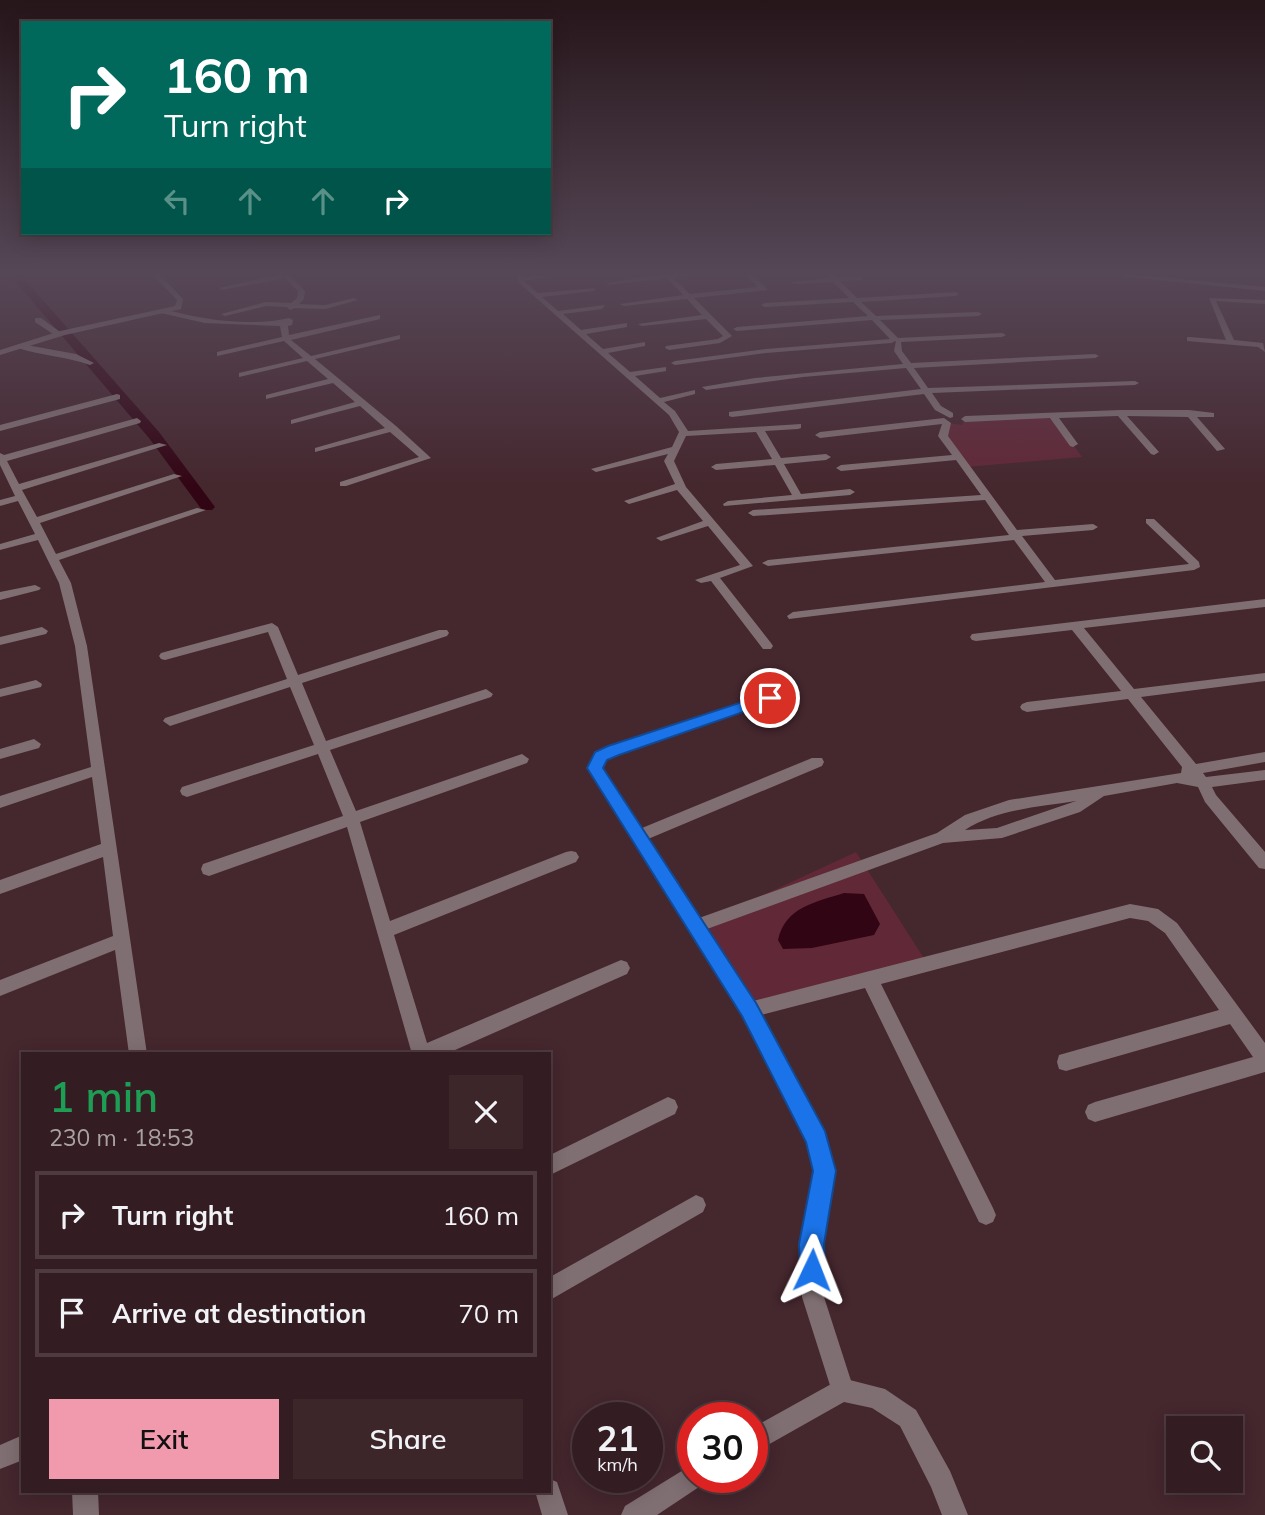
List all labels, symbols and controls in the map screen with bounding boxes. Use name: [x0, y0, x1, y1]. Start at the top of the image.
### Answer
text: 160 m: [164, 44, 310, 105]
icon: right: [49, 49, 140, 140]
text: Turn right: [164, 105, 307, 145]
icon: left: [158, 182, 196, 220]
icon: ahead: [231, 182, 269, 220]
icon: ahead: [304, 182, 342, 220]
icon: right: [377, 182, 415, 220]
pin: [740, 668, 800, 728]
icon: arrive: [751, 679, 789, 717]
text: 1 min: [49, 1070, 158, 1123]
button: close: [449, 1075, 523, 1149]
text: 230 m · 18:53: [49, 1123, 194, 1152]
icon: right: [53, 1196, 91, 1234]
text: Turn right: [112, 1199, 233, 1232]
text: 160 m: [443, 1199, 519, 1232]
position arrow: [775, 1233, 849, 1307]
icon: arrive: [53, 1294, 91, 1332]
text: Arrive at destination: [112, 1297, 367, 1330]
text: 70 m: [458, 1297, 519, 1330]
button: Exit: [49, 1399, 279, 1479]
button: Share: [293, 1399, 523, 1479]
speed limit sign: 30: [677, 1402, 768, 1493]
text: 21: [596, 1416, 639, 1460]
map controls: [1166, 1416, 1243, 1493]
button: search: [1166, 1416, 1243, 1493]
text: km/h: [597, 1453, 638, 1476]

